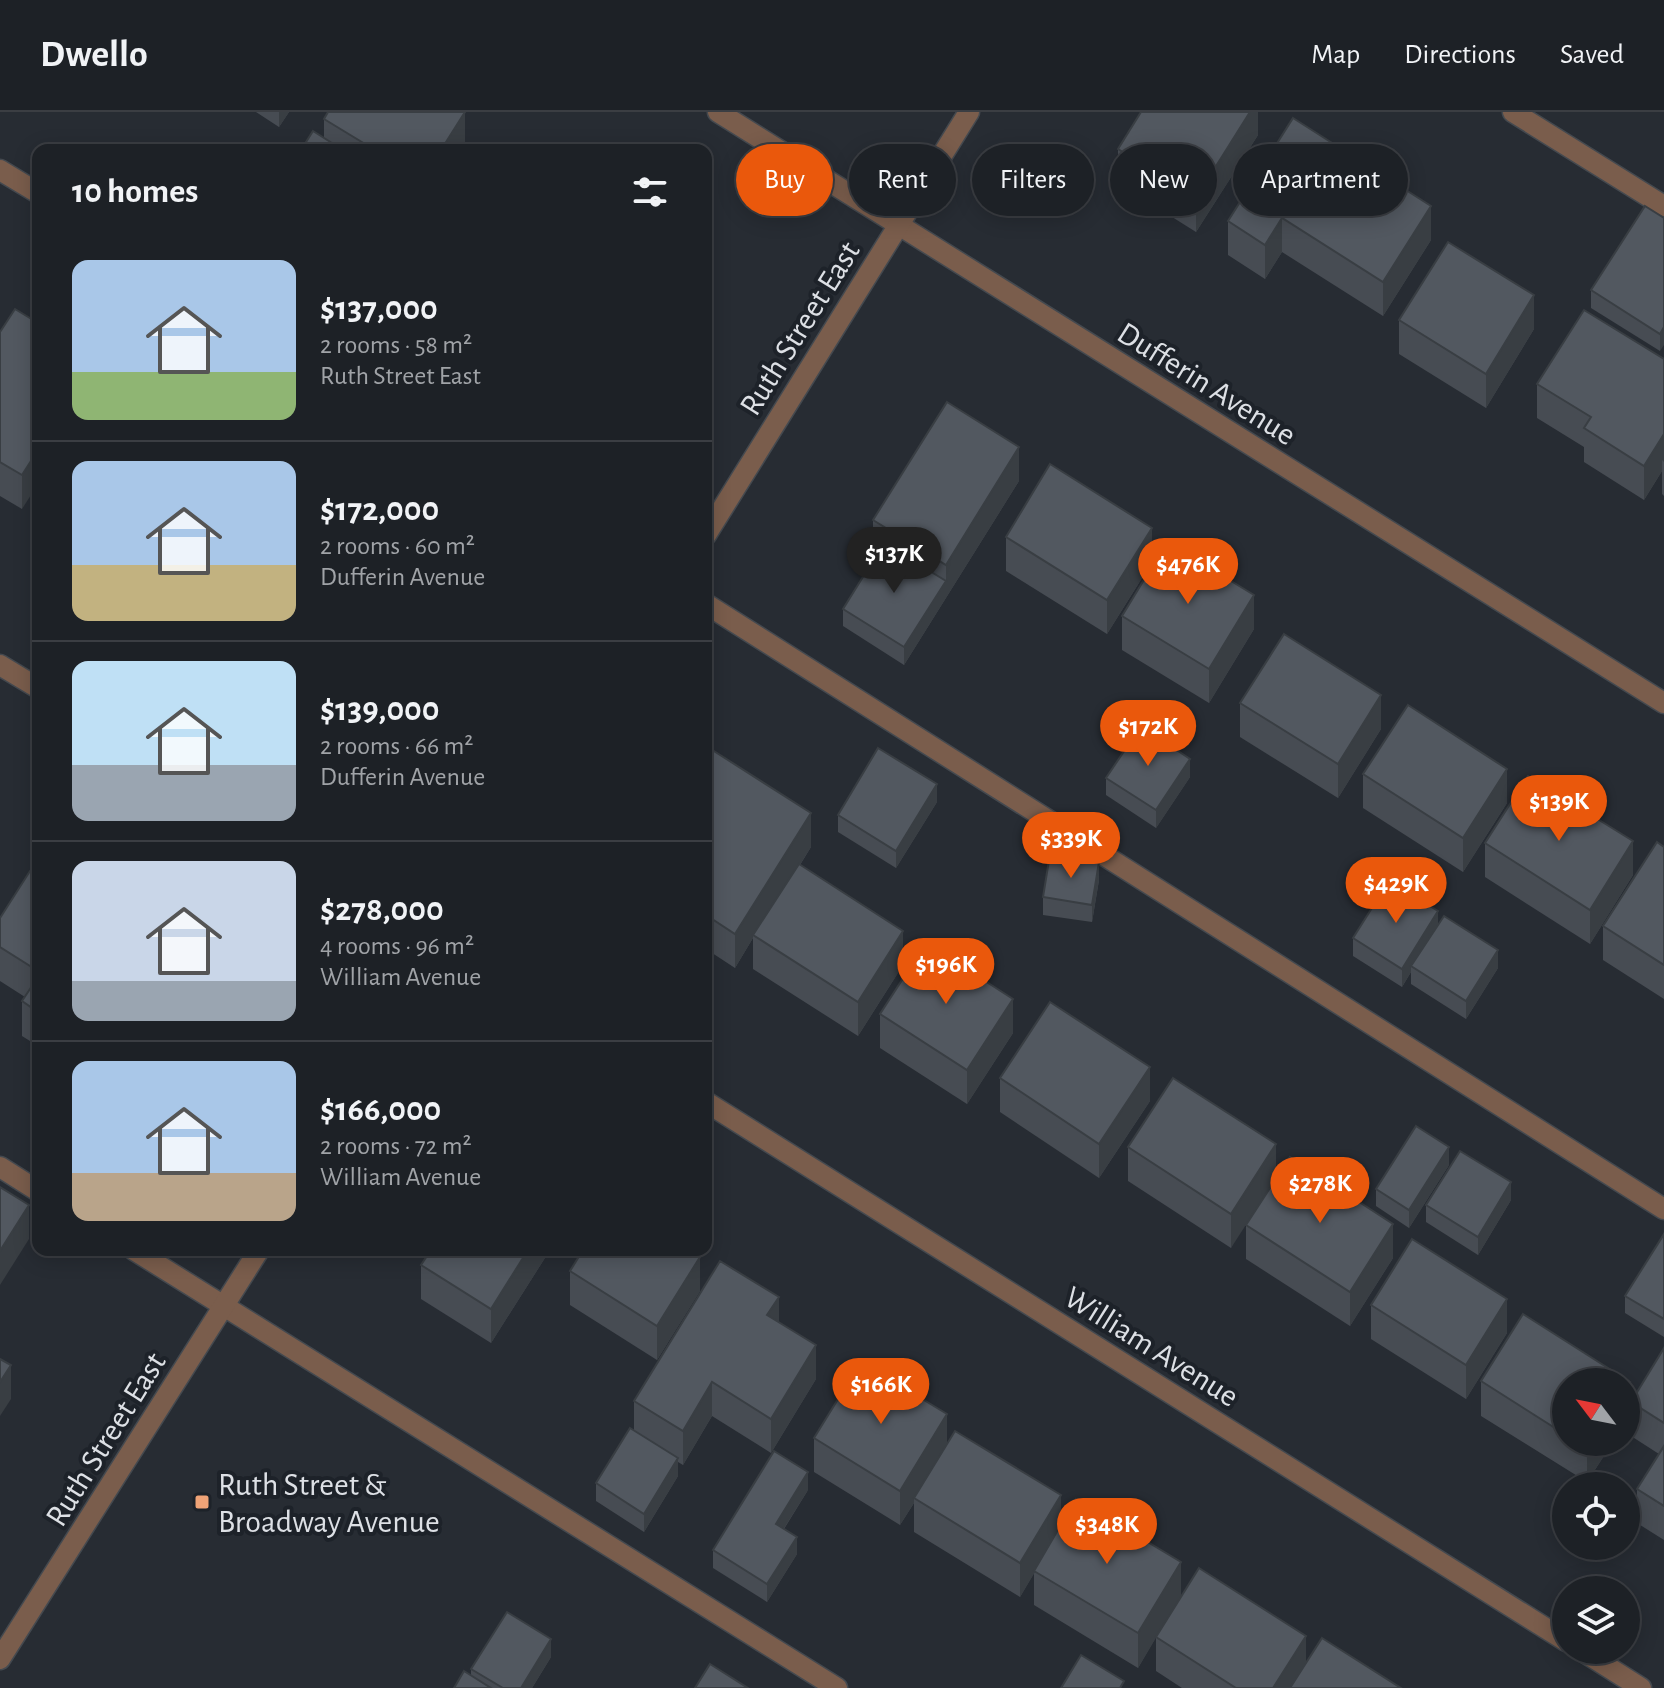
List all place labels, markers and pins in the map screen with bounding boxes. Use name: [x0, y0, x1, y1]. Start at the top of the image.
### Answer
pin: $137K: [838, 527, 950, 595]
pin: $476K: [1132, 538, 1244, 606]
pin: $172K: [1092, 700, 1204, 768]
pin: $139K: [1503, 775, 1615, 843]
pin: $339K: [1015, 812, 1127, 880]
pin: $429K: [1340, 857, 1452, 925]
pin: $196K: [890, 938, 1002, 1006]
pin: $278K: [1264, 1157, 1376, 1225]
pin: $166K: [825, 1358, 937, 1426]
place label: Ruth Street & Broadway Avenue: [218, 1469, 440, 1538]
marker: Ruth Street & Broadway Avenue: [193, 1493, 211, 1511]
pin: $348K: [1051, 1498, 1163, 1566]

